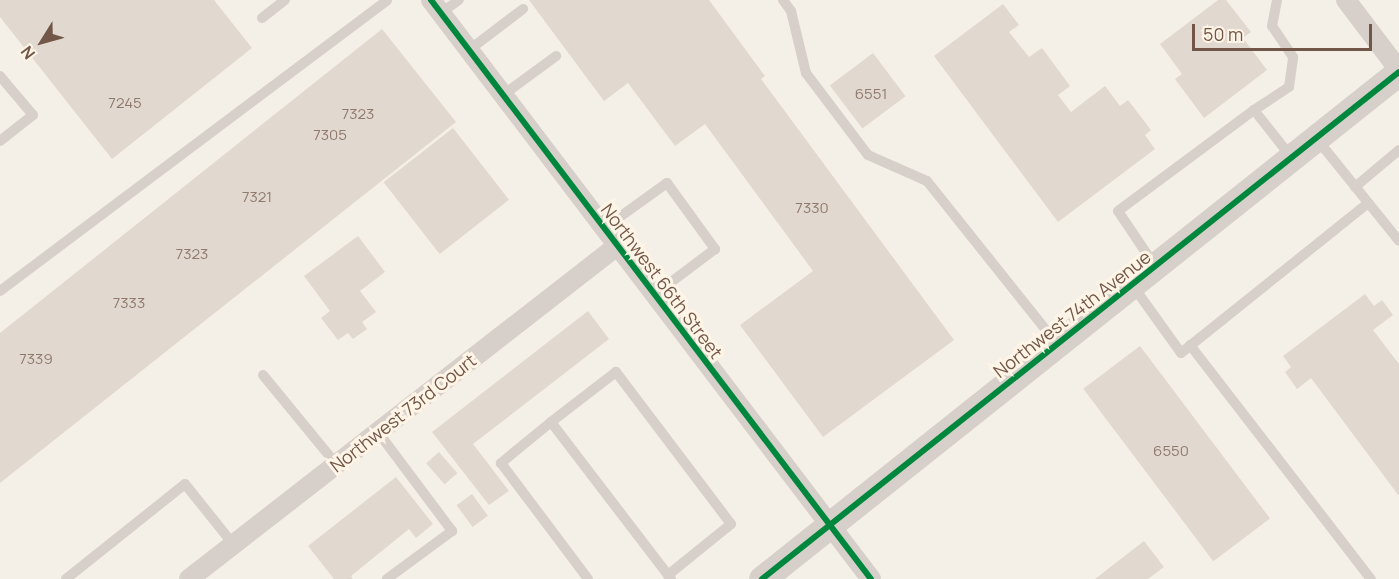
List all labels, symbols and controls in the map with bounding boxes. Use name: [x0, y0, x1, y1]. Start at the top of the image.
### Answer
north arrow: [12, 12, 72, 72]
scale bar: [1195, 12, 1375, 50]
text: 50 m: [1203, 22, 1243, 46]
text: N: [15, 42, 40, 64]
house number: 6551: [855, 85, 887, 103]
house number: 7245: [108, 94, 142, 112]
house number: 7323: [342, 105, 374, 123]
house number: 7305: [313, 126, 347, 144]
house number: 7321: [242, 188, 272, 206]
street label: Northwest 66th Street: [597, 199, 727, 363]
house number: 7330: [795, 199, 829, 217]
house number: 7323: [176, 245, 208, 263]
street label: Northwest 74th Avenue: [989, 246, 1155, 382]
house number: 7333: [113, 294, 145, 312]
street label: Northwest 73rd Court: [326, 349, 480, 477]
house number: 7339: [19, 350, 53, 368]
house number: 6550: [1153, 442, 1189, 460]

